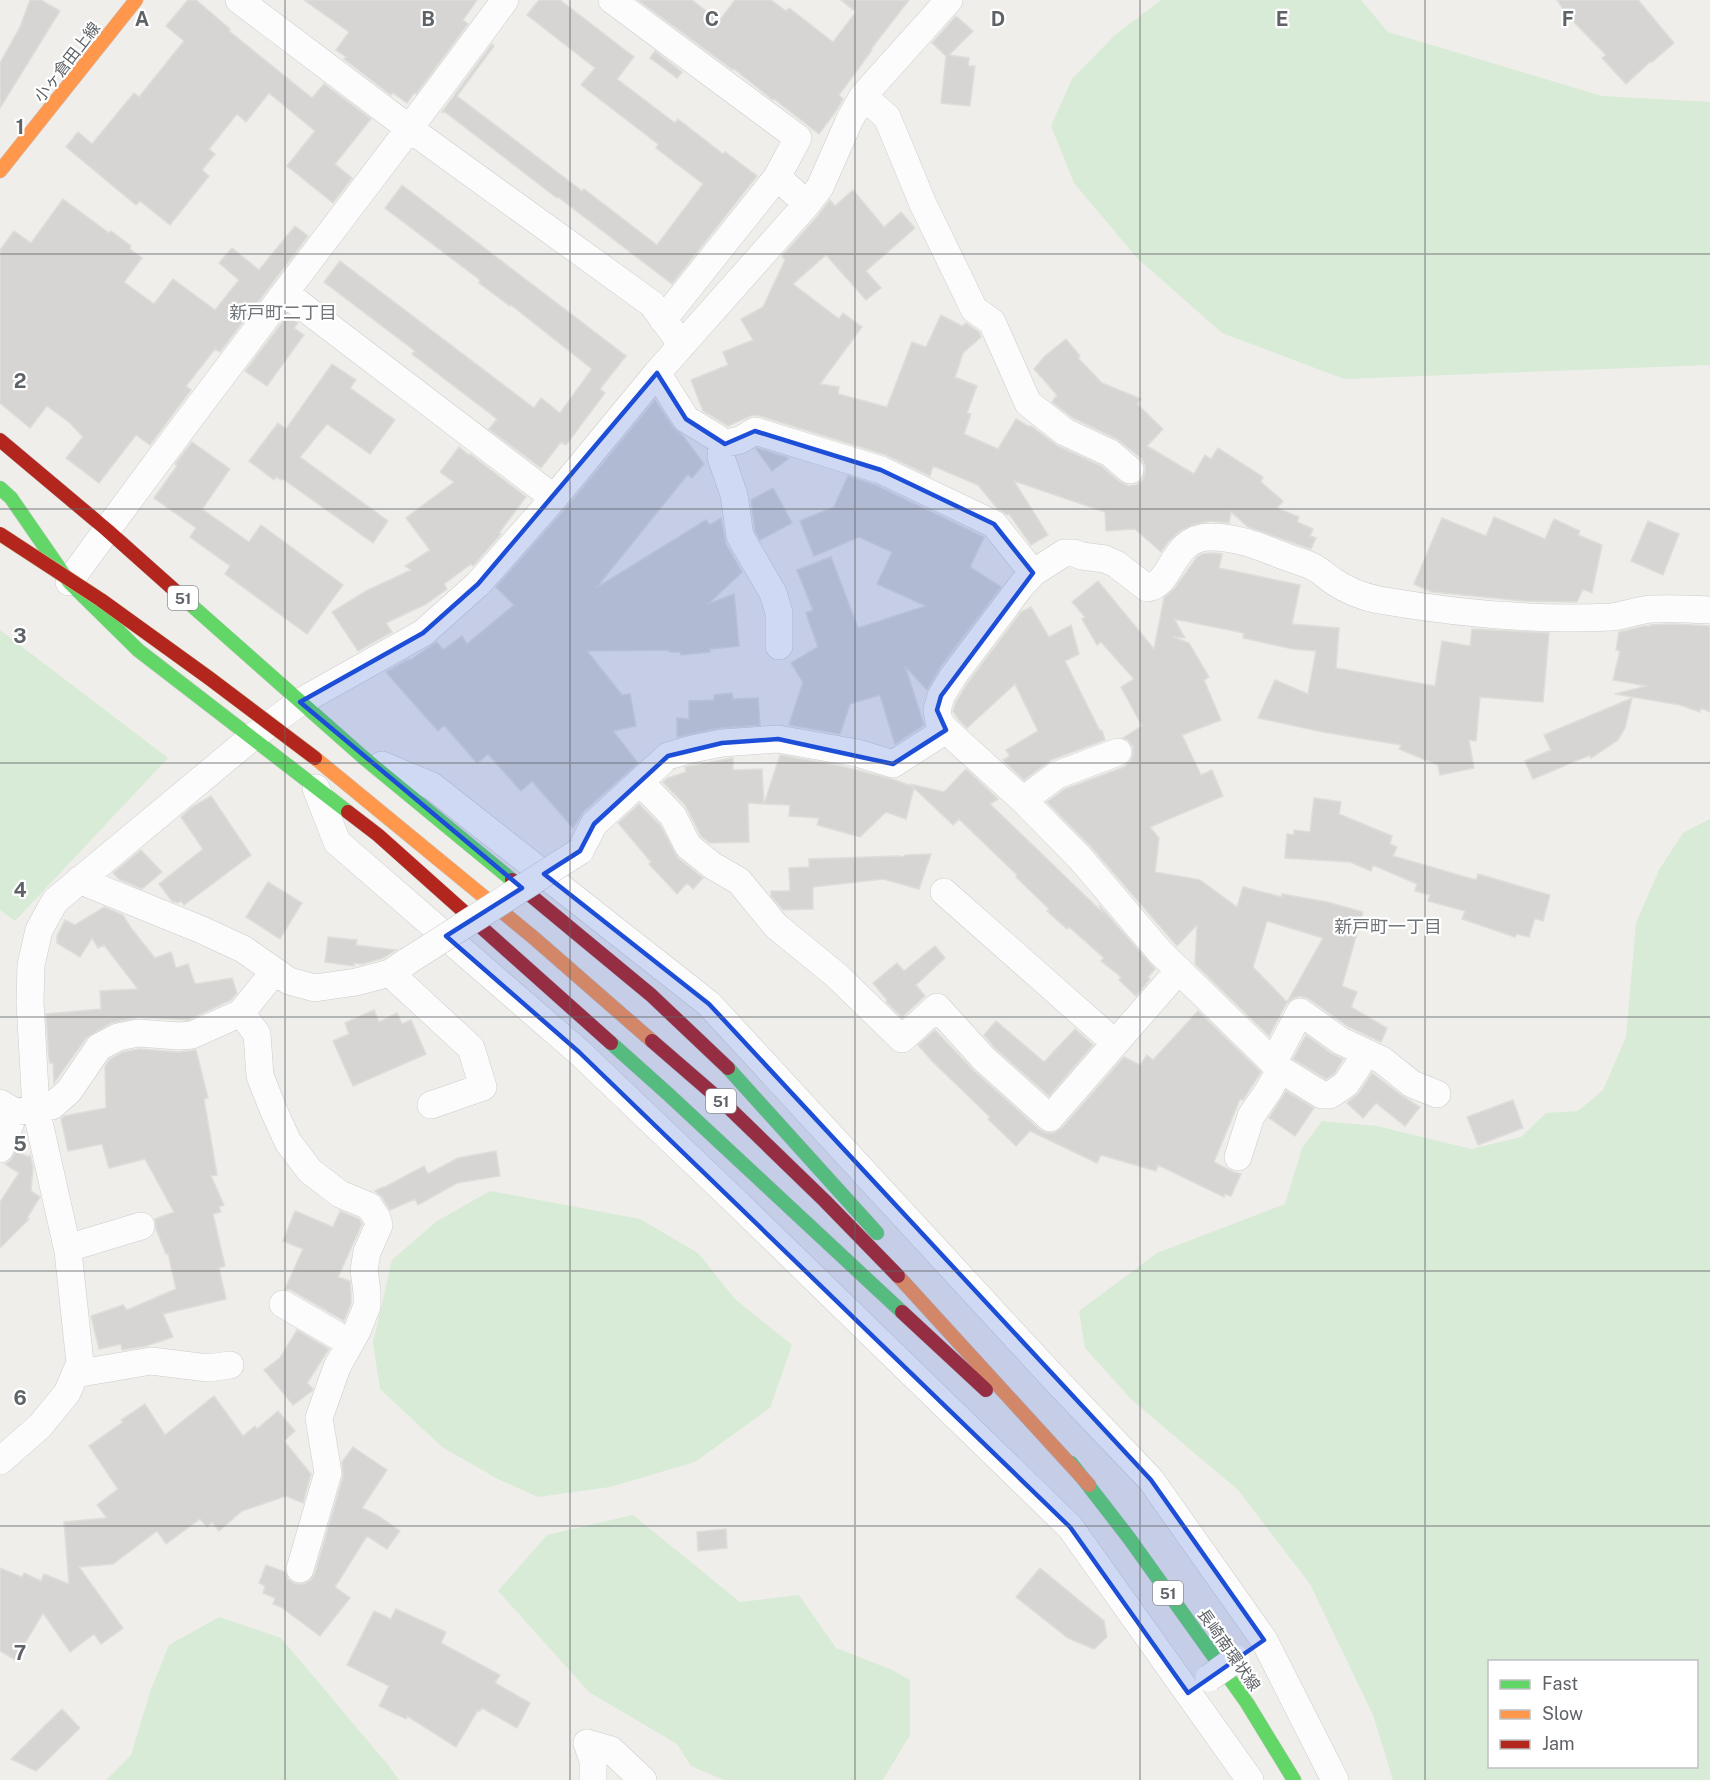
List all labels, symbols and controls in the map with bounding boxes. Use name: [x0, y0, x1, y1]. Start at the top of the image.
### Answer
text: A: [135, 7, 149, 31]
text: B: [421, 7, 435, 31]
text: C: [705, 7, 719, 31]
text: D: [991, 7, 1005, 31]
text: E: [1276, 7, 1288, 31]
text: F: [1562, 7, 1574, 31]
street label: 小ヶ倉田上線: [30, 18, 104, 106]
text: 1: [16, 115, 24, 139]
district label: 新戸町二丁目: [229, 302, 337, 323]
text: 2: [14, 369, 26, 393]
road number: 51: [168, 586, 198, 610]
text: 3: [13, 624, 27, 648]
text: 4: [13, 878, 27, 902]
district label: 新戸町一丁目: [1334, 916, 1442, 937]
road number: 51: [706, 1089, 736, 1113]
text: 5: [13, 1132, 27, 1156]
text: 6: [13, 1386, 27, 1410]
road number: 51: [1153, 1581, 1183, 1605]
street label: 長崎南環状線: [1194, 1605, 1264, 1695]
text: 7: [14, 1641, 26, 1665]
legend: [1488, 1660, 1698, 1768]
text: Fast: [1542, 1673, 1578, 1694]
text: Slow: [1542, 1703, 1583, 1724]
text: Jam: [1542, 1733, 1575, 1754]

